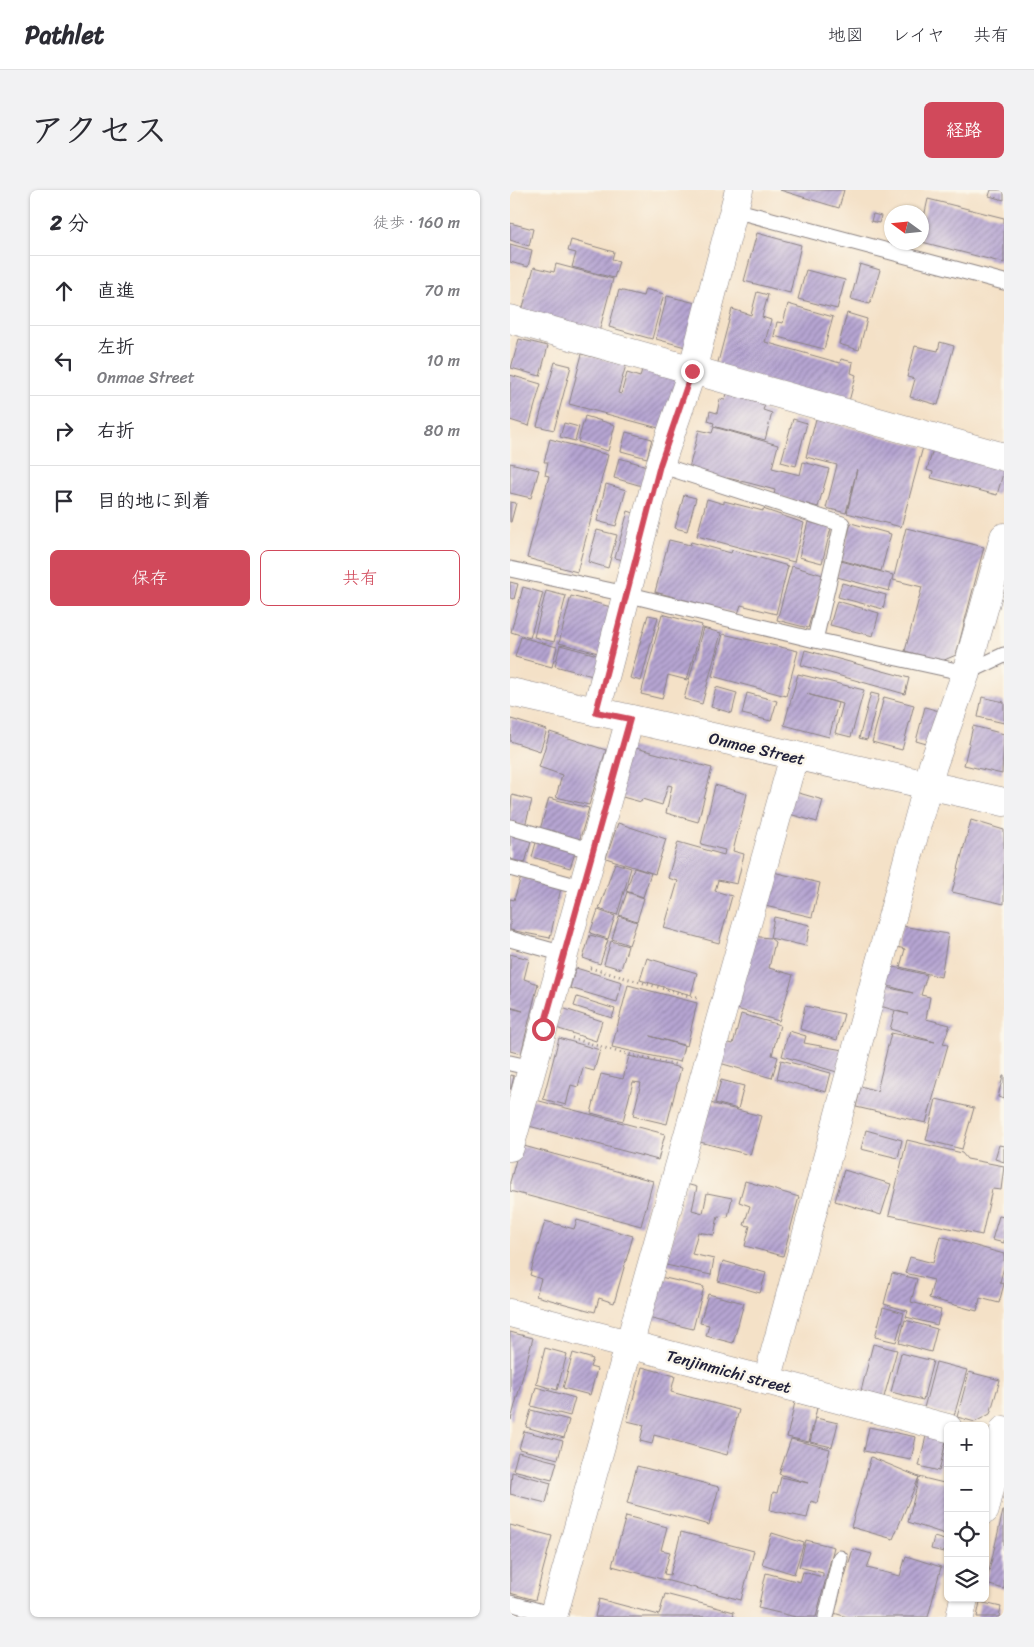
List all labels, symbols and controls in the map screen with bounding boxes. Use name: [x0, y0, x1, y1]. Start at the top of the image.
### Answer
text: Pathlet: [25, 14, 104, 56]
text: 地図: [828, 19, 864, 51]
text: レイヤ: [892, 19, 945, 51]
text: 共有: [973, 19, 1009, 51]
text: アクセス: [30, 99, 168, 161]
button: 経路: [924, 102, 1004, 158]
text: 2 分: [50, 204, 89, 242]
north arrow: [884, 205, 929, 250]
text: 徒歩 · 160 m: [373, 208, 460, 237]
text: 直進: [97, 274, 135, 307]
text: 70 m: [424, 276, 460, 305]
icon: ahead: [50, 277, 78, 305]
text: 左折: [97, 330, 135, 363]
text: 10 m: [427, 346, 460, 375]
icon: left: [50, 347, 78, 375]
route end: [681, 360, 704, 383]
text: Onmae Street: [97, 363, 195, 392]
text: 右折: [97, 414, 135, 447]
text: 80 m: [424, 416, 460, 445]
icon: right: [50, 417, 78, 445]
text: 目的地に到着: [97, 484, 211, 517]
icon: arrive: [50, 487, 78, 515]
button: 保存: [50, 550, 250, 606]
button: 共有: [260, 550, 460, 606]
street label: Onmae Street: [706, 723, 808, 774]
route start: [532, 1018, 555, 1041]
street label: Tenjinmichi street: [663, 1341, 794, 1402]
map controls: [944, 1422, 989, 1602]
button: +: [944, 1422, 989, 1467]
button: −: [944, 1467, 989, 1512]
button: locate: [944, 1512, 989, 1557]
button: layers: [944, 1557, 989, 1602]

